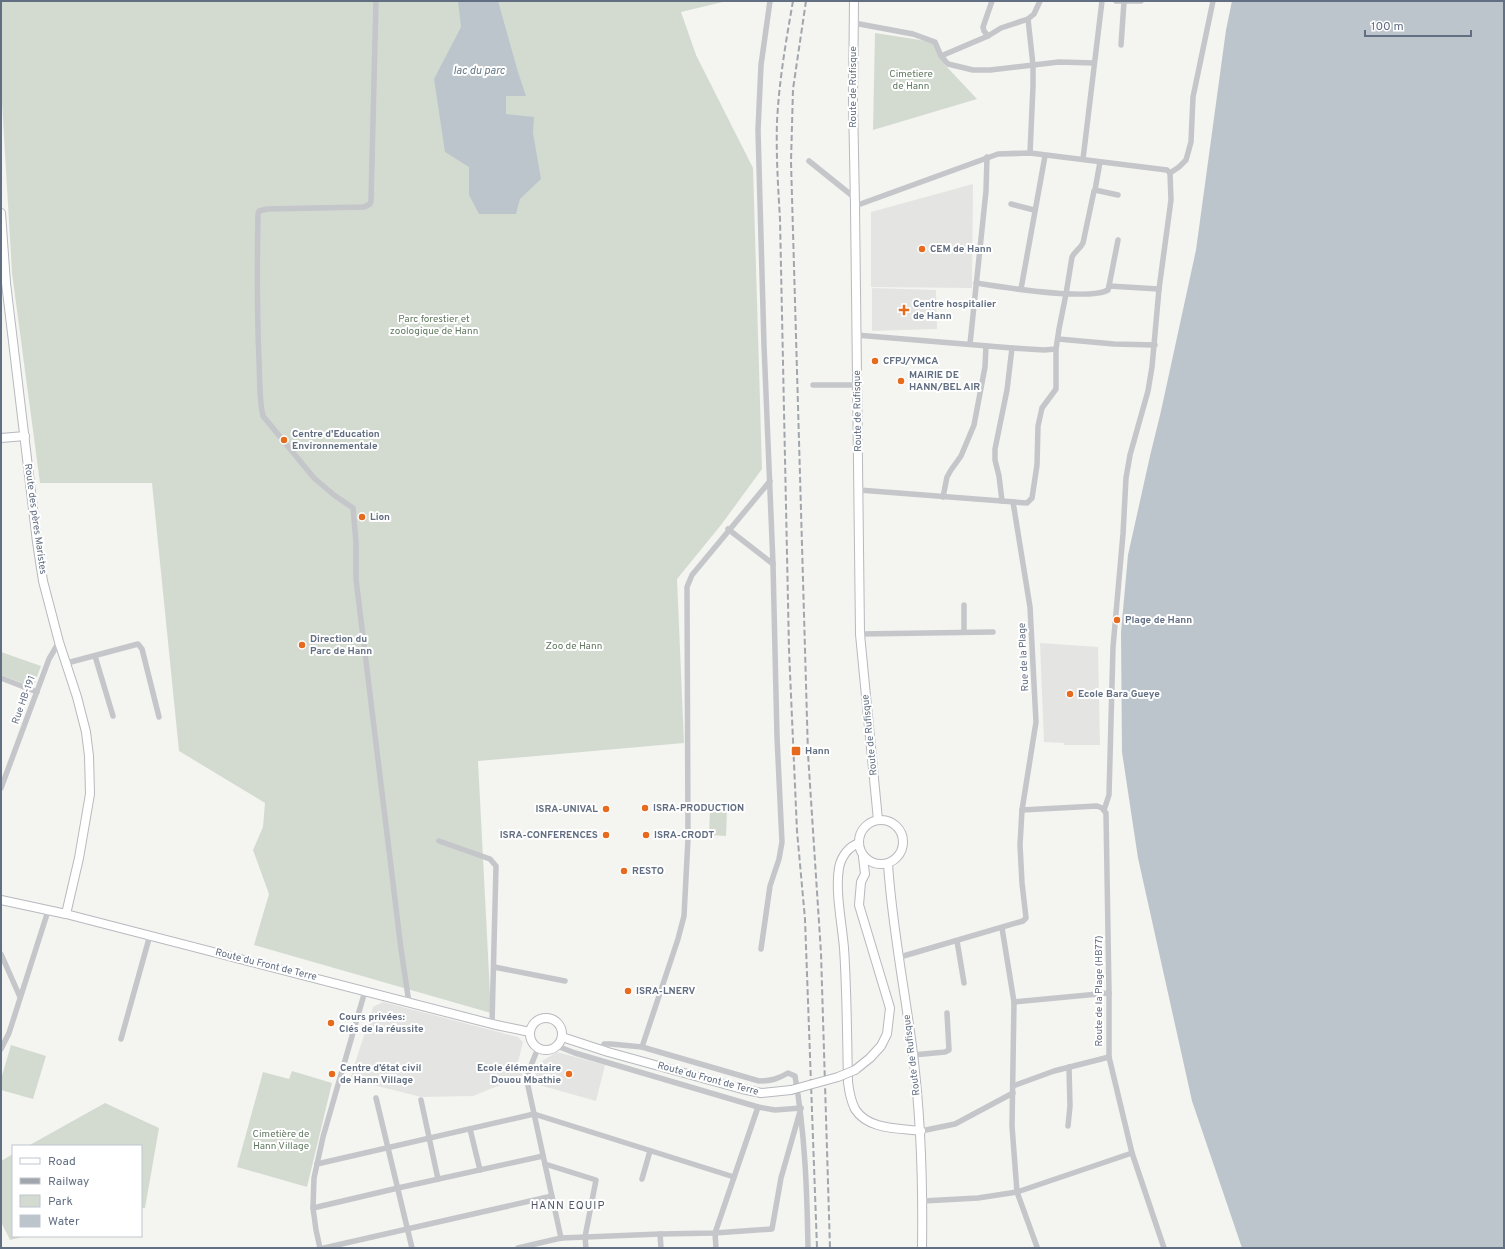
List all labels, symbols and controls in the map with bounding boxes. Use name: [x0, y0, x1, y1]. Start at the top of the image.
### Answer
scale bar: [1365, 12, 1471, 38]
text: 100 m: [1371, 19, 1404, 35]
street label: Route de Rufisque: [847, 46, 860, 128]
water label: lac du parc: [453, 64, 506, 78]
park label: Cimetiere de Hann: [889, 68, 933, 93]
place label: CEM de Hann: [930, 243, 992, 256]
marker: CEM de Hann: [917, 244, 927, 254]
place label: Centre hospitalier de Hann: [913, 298, 997, 323]
marker: Centre hospitalier de Hann: [898, 304, 910, 316]
park label: Parc forestier et zoologique de Hann: [390, 313, 478, 338]
place label: CFPJ/YMCA: [883, 355, 938, 368]
marker: CFPJ/YMCA: [870, 356, 880, 366]
place label: MAIRIE DE HANN/BEL AIR: [909, 369, 980, 394]
street label: Route de Rufisque: [851, 370, 865, 452]
marker: MAIRIE DE HANN/BEL AIR: [896, 376, 906, 386]
place label: Centre d'Education Environnementale: [292, 428, 380, 453]
marker: Centre d'Education Environnementale: [279, 435, 289, 445]
street label: Route des pères Maristes: [21, 463, 49, 576]
place label: Lion: [370, 511, 390, 524]
marker: Lion: [357, 512, 367, 522]
place label: Plage de Hann: [1125, 614, 1192, 627]
marker: Plage de Hann: [1112, 615, 1122, 625]
street label: Rue de la Plage: [1016, 622, 1032, 692]
place label: Direction du Parc de Hann: [310, 633, 372, 658]
marker: Direction du Parc de Hann: [297, 640, 307, 650]
park label: Zoo de Hann: [546, 640, 602, 653]
street label: Rue HB-191: [9, 674, 39, 726]
place label: Ecole Bara Gueye: [1078, 688, 1160, 701]
marker: Ecole Bara Gueye: [1065, 689, 1075, 699]
street label: Route de Rufisque: [859, 694, 881, 776]
marker: Hann: [790, 745, 802, 757]
place label: Hann: [805, 745, 830, 758]
place label: ISRA-PRODUCTION: [653, 802, 744, 815]
place label: ISRA-UNIVAL: [535, 803, 598, 816]
marker: ISRA-PRODUCTION: [640, 803, 650, 813]
marker: ISRA-UNIVAL: [601, 804, 611, 814]
place label: ISRA-CONFERENCES: [500, 829, 598, 842]
place label: ISRA-CRODT: [654, 829, 714, 842]
marker: ISRA-CONFERENCES: [601, 830, 611, 840]
marker: ISRA-CRODT: [641, 830, 651, 840]
place label: RESTO: [632, 865, 664, 878]
marker: RESTO: [619, 866, 629, 876]
street label: Route de la Plage (HB77): [1093, 935, 1106, 1047]
street label: Route du Front de Terre: [214, 946, 318, 984]
place label: ISRA-LNERV: [636, 985, 695, 998]
marker: ISRA-LNERV: [623, 986, 633, 996]
place label: Cours privées: Clés de la réussite: [339, 1011, 424, 1036]
street label: Route de Rufisque: [901, 1014, 923, 1096]
marker: Cours privées: Clés de la réussite: [326, 1018, 336, 1028]
street label: Route du Front de Terre: [656, 1059, 760, 1099]
place label: Centre d’état civil de Hann Village: [340, 1062, 422, 1087]
place label: Ecole élémentaire Douou Mbathie: [477, 1062, 561, 1087]
marker: Centre d’état civil de Hann Village: [327, 1069, 337, 1079]
marker: Ecole élémentaire Douou Mbathie: [564, 1069, 574, 1079]
park label: Cimetière de Hann Village: [253, 1128, 309, 1153]
legend: [12, 1145, 142, 1237]
text: Road: [48, 1154, 76, 1170]
text: Railway: [48, 1174, 89, 1190]
text: Park: [48, 1194, 73, 1210]
district label: HANN EQUIP: [531, 1199, 605, 1213]
text: Water: [48, 1214, 80, 1230]

